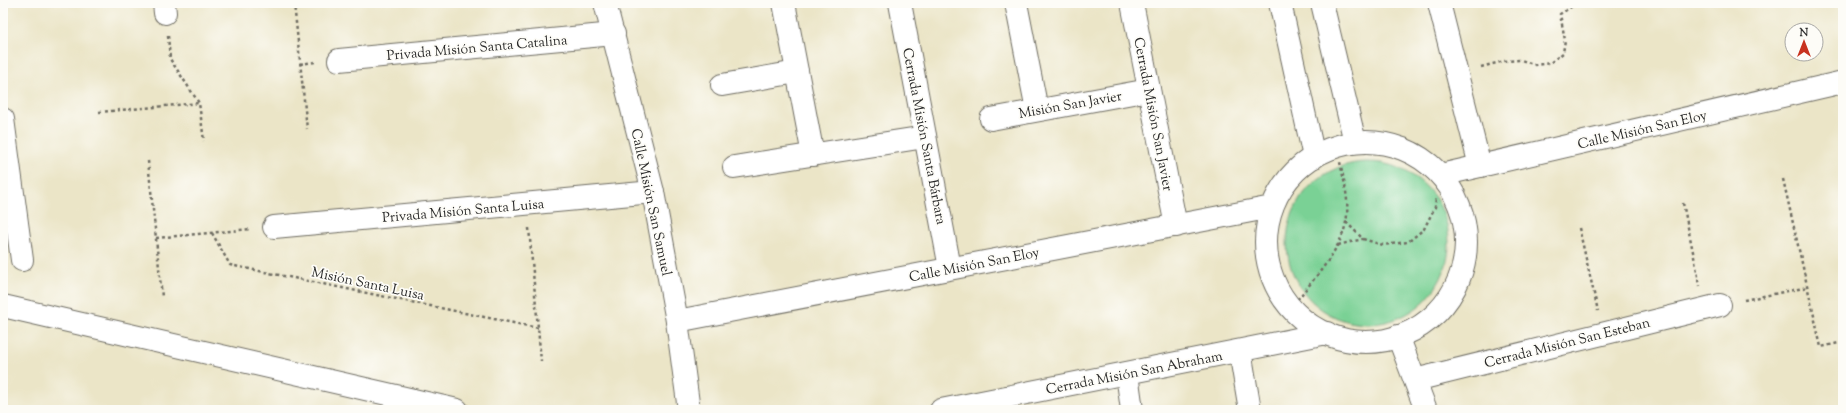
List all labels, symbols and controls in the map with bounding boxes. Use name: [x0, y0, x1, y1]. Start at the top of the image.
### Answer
north arrow: [1784, 22, 1824, 62]
text: N: [1799, 25, 1809, 41]
street label: Privada Misión Santa Catalina: [386, 31, 569, 67]
street label: Cerrada Misión San Javier: [1127, 36, 1177, 194]
street label: Cerrada Misión Santa Bárbara: [896, 46, 950, 227]
street label: Misión San Javier: [1017, 87, 1124, 125]
street label: Calle Misión San Eloy: [1576, 106, 1709, 156]
street label: Calle Misión San Samuel: [625, 127, 675, 278]
street label: Privada Misión Santa Luisa: [381, 195, 546, 229]
street label: Calle Misión San Eloy: [907, 244, 1041, 288]
street label: Misión Santa Luisa: [309, 263, 426, 307]
street label: Cerrada Misión San Esteban: [1482, 314, 1653, 374]
street label: Cerrada Misión San Abraham: [1044, 347, 1225, 401]

